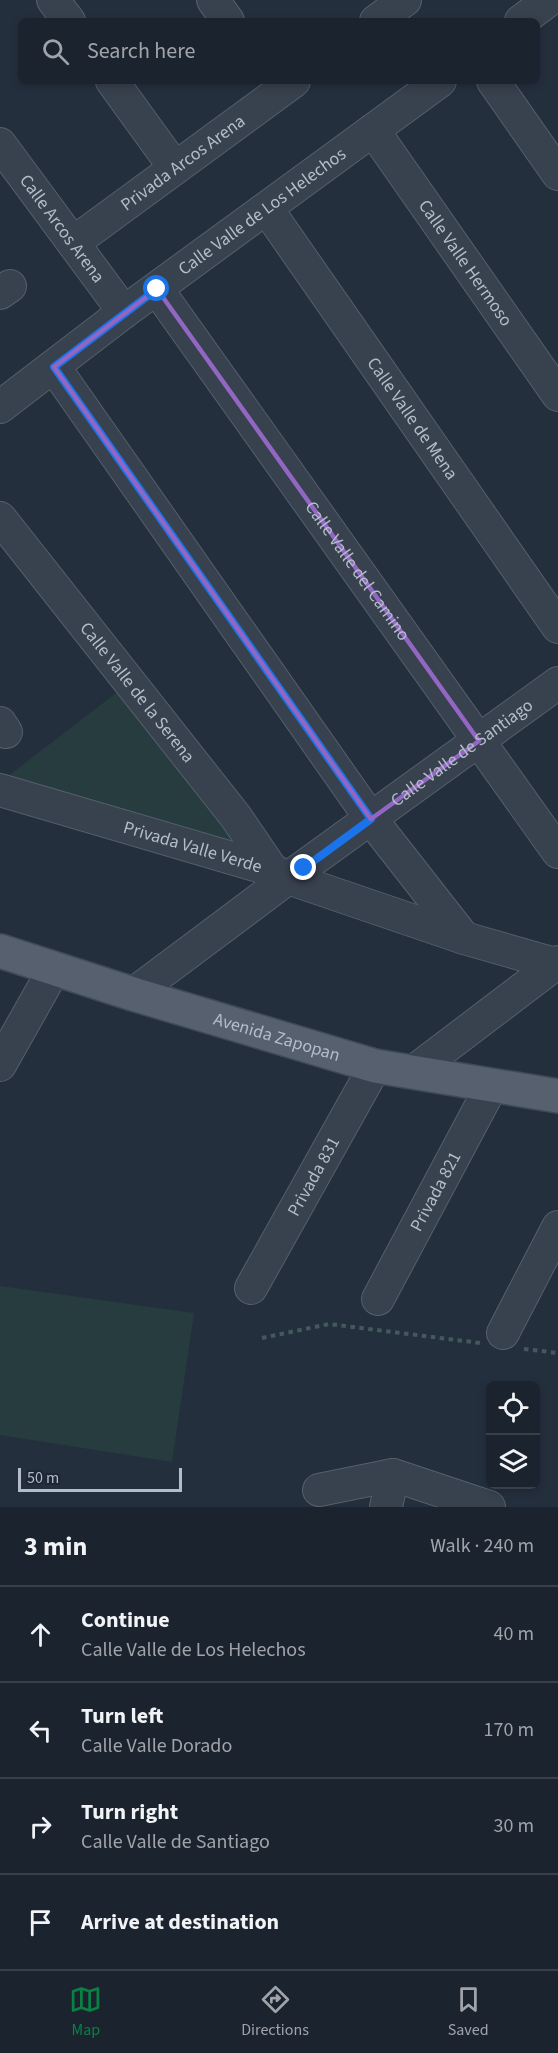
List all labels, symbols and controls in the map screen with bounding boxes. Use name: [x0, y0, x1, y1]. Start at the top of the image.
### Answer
search box: [18, 18, 540, 84]
icon: search: [39, 35, 72, 68]
text: Search here: [87, 35, 195, 67]
street label: Privada Arcos Arena: [116, 109, 250, 217]
street label: Calle Valle de Los Helechos: [173, 142, 351, 281]
street label: Calle Arcos Arena: [13, 169, 110, 288]
street label: Calle Valle Hermoso: [412, 195, 518, 332]
route start: [143, 275, 169, 301]
street label: Calle Valle de Mena: [361, 352, 464, 485]
street label: Calle Valle del Camino: [299, 496, 416, 646]
street label: Calle Valle de la Serena: [74, 617, 201, 768]
street label: Calle Valle de Santiago: [386, 693, 538, 813]
street label: Privada Valle Verde: [120, 815, 265, 879]
route end: [290, 854, 316, 880]
street label: Avenida Zapopan: [211, 1007, 343, 1068]
street label: Privada 831: [282, 1132, 346, 1221]
street label: Privada 821: [404, 1147, 467, 1236]
map controls: [486, 1381, 540, 1489]
button: locate: [486, 1381, 540, 1435]
button: layers: [486, 1435, 540, 1489]
scale bar: [18, 1465, 182, 1492]
text: 50 m: [27, 1467, 59, 1489]
text: 3 min: [24, 1528, 87, 1565]
text: Walk · 240 m: [430, 1532, 534, 1560]
text: Continue: [81, 1604, 170, 1636]
icon: ahead: [24, 1618, 57, 1651]
text: 40 m: [494, 1620, 534, 1648]
text: Calle Valle de Los Helechos: [81, 1636, 306, 1664]
text: Turn left: [81, 1700, 163, 1732]
icon: left: [24, 1714, 57, 1747]
text: 170 m: [484, 1716, 534, 1744]
text: Calle Valle Dorado: [81, 1732, 232, 1760]
text: Turn right: [81, 1796, 178, 1828]
icon: right: [24, 1810, 57, 1843]
text: 30 m: [494, 1812, 534, 1840]
text: Calle Valle de Santiago: [81, 1828, 270, 1856]
icon: arrive: [24, 1906, 57, 1939]
text: Arrive at destination: [81, 1906, 279, 1938]
tab: Map: [69, 1983, 102, 2041]
tab: Directions: [241, 1983, 309, 2041]
tab: Saved: [448, 1983, 489, 2041]

